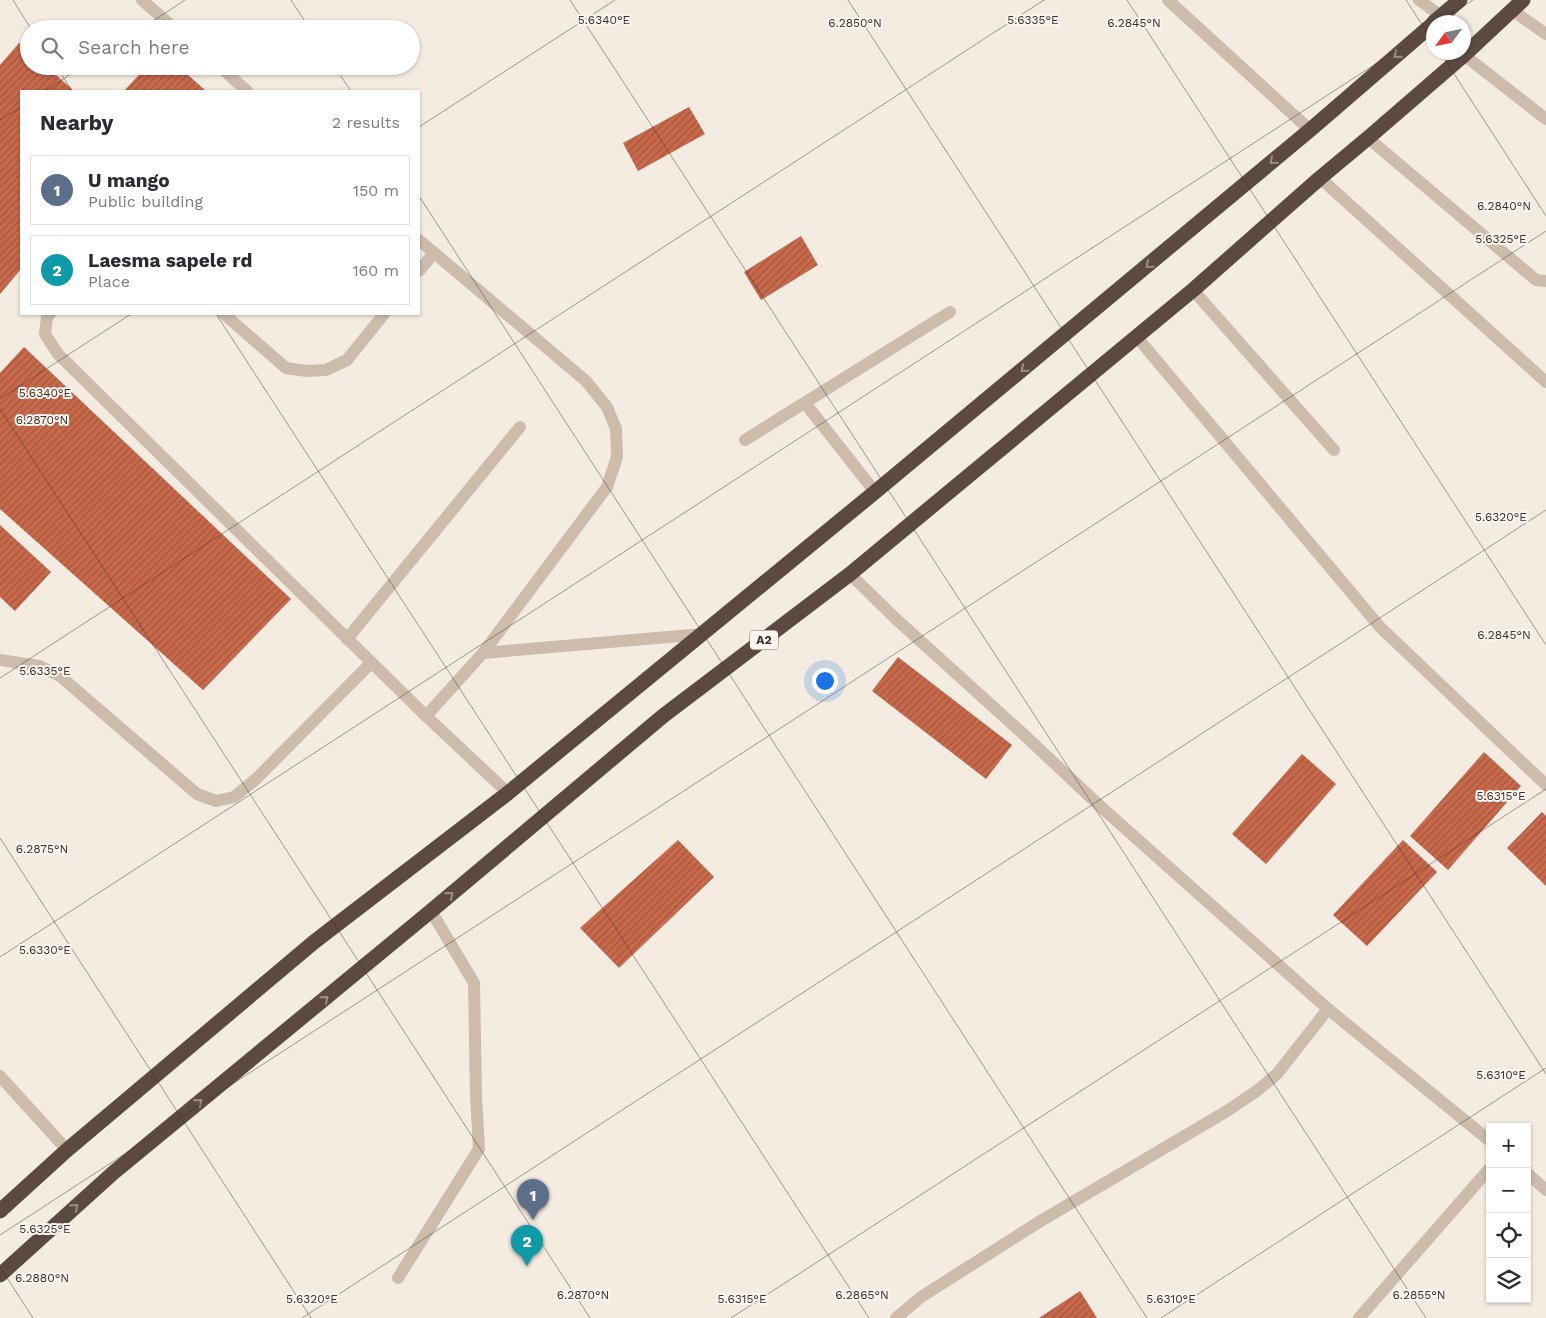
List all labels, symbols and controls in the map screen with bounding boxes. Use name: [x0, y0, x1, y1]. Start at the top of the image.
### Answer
text: 5.6340°E: [578, 13, 630, 27]
text: 5.6335°E: [1007, 13, 1059, 27]
north arrow: [1426, 15, 1471, 60]
text: 6.2850°N: [828, 16, 882, 30]
text: 6.2845°N: [1107, 16, 1161, 30]
search box: [20, 20, 420, 75]
icon: search: [38, 34, 66, 62]
text: Search here: [78, 36, 189, 59]
one-way arrow: [1393, 49, 1402, 58]
text: Nearby: [40, 110, 113, 135]
text: 2 results: [332, 113, 400, 132]
one-way arrow: [1270, 155, 1279, 164]
text: U mango: [88, 169, 170, 192]
text: 1: [54, 181, 60, 200]
text: 150 m: [353, 181, 399, 200]
text: Public building: [88, 192, 203, 211]
text: 6.2840°N: [1477, 199, 1531, 213]
text: 5.6325°E: [1475, 232, 1527, 246]
text: Laesma sapele rd: [88, 249, 252, 272]
one-way arrow: [1145, 259, 1154, 268]
text: 2: [52, 261, 62, 280]
text: 160 m: [352, 261, 399, 280]
text: Place: [88, 272, 130, 291]
one-way arrow: [1021, 364, 1030, 372]
text: 5.6340°E: [19, 386, 71, 400]
text: 6.2870°N: [16, 413, 68, 427]
text: 5.6320°E: [1475, 510, 1527, 524]
text: 6.2845°N: [1477, 628, 1531, 642]
road number: A2: [750, 630, 778, 650]
text: 5.6335°E: [19, 664, 71, 678]
your location: [812, 668, 838, 694]
text: 5.6315°E: [1476, 789, 1526, 803]
text: 6.2875°N: [16, 842, 68, 856]
one-way arrow: [444, 892, 453, 901]
text: 5.6330°E: [19, 943, 71, 957]
one-way arrow: [319, 995, 328, 1004]
text: 5.6310°E: [1476, 1068, 1526, 1082]
one-way arrow: [194, 1099, 203, 1108]
map controls: [1486, 1123, 1531, 1303]
button: +: [1486, 1123, 1531, 1168]
button: −: [1486, 1168, 1531, 1213]
pin: 1: [517, 1179, 549, 1220]
one-way arrow: [70, 1204, 79, 1213]
button: locate: [1486, 1213, 1531, 1258]
text: 5.6325°E: [19, 1222, 71, 1236]
pin: 2: [511, 1225, 543, 1266]
button: layers: [1486, 1258, 1531, 1303]
text: 6.2880°N: [15, 1271, 69, 1285]
text: 6.2870°N: [557, 1288, 609, 1302]
text: 6.2865°N: [835, 1288, 889, 1302]
text: 6.2855°N: [1392, 1288, 1446, 1302]
text: 5.6320°E: [286, 1292, 338, 1306]
text: 5.6315°E: [717, 1292, 767, 1306]
text: 5.6310°E: [1146, 1292, 1196, 1306]

